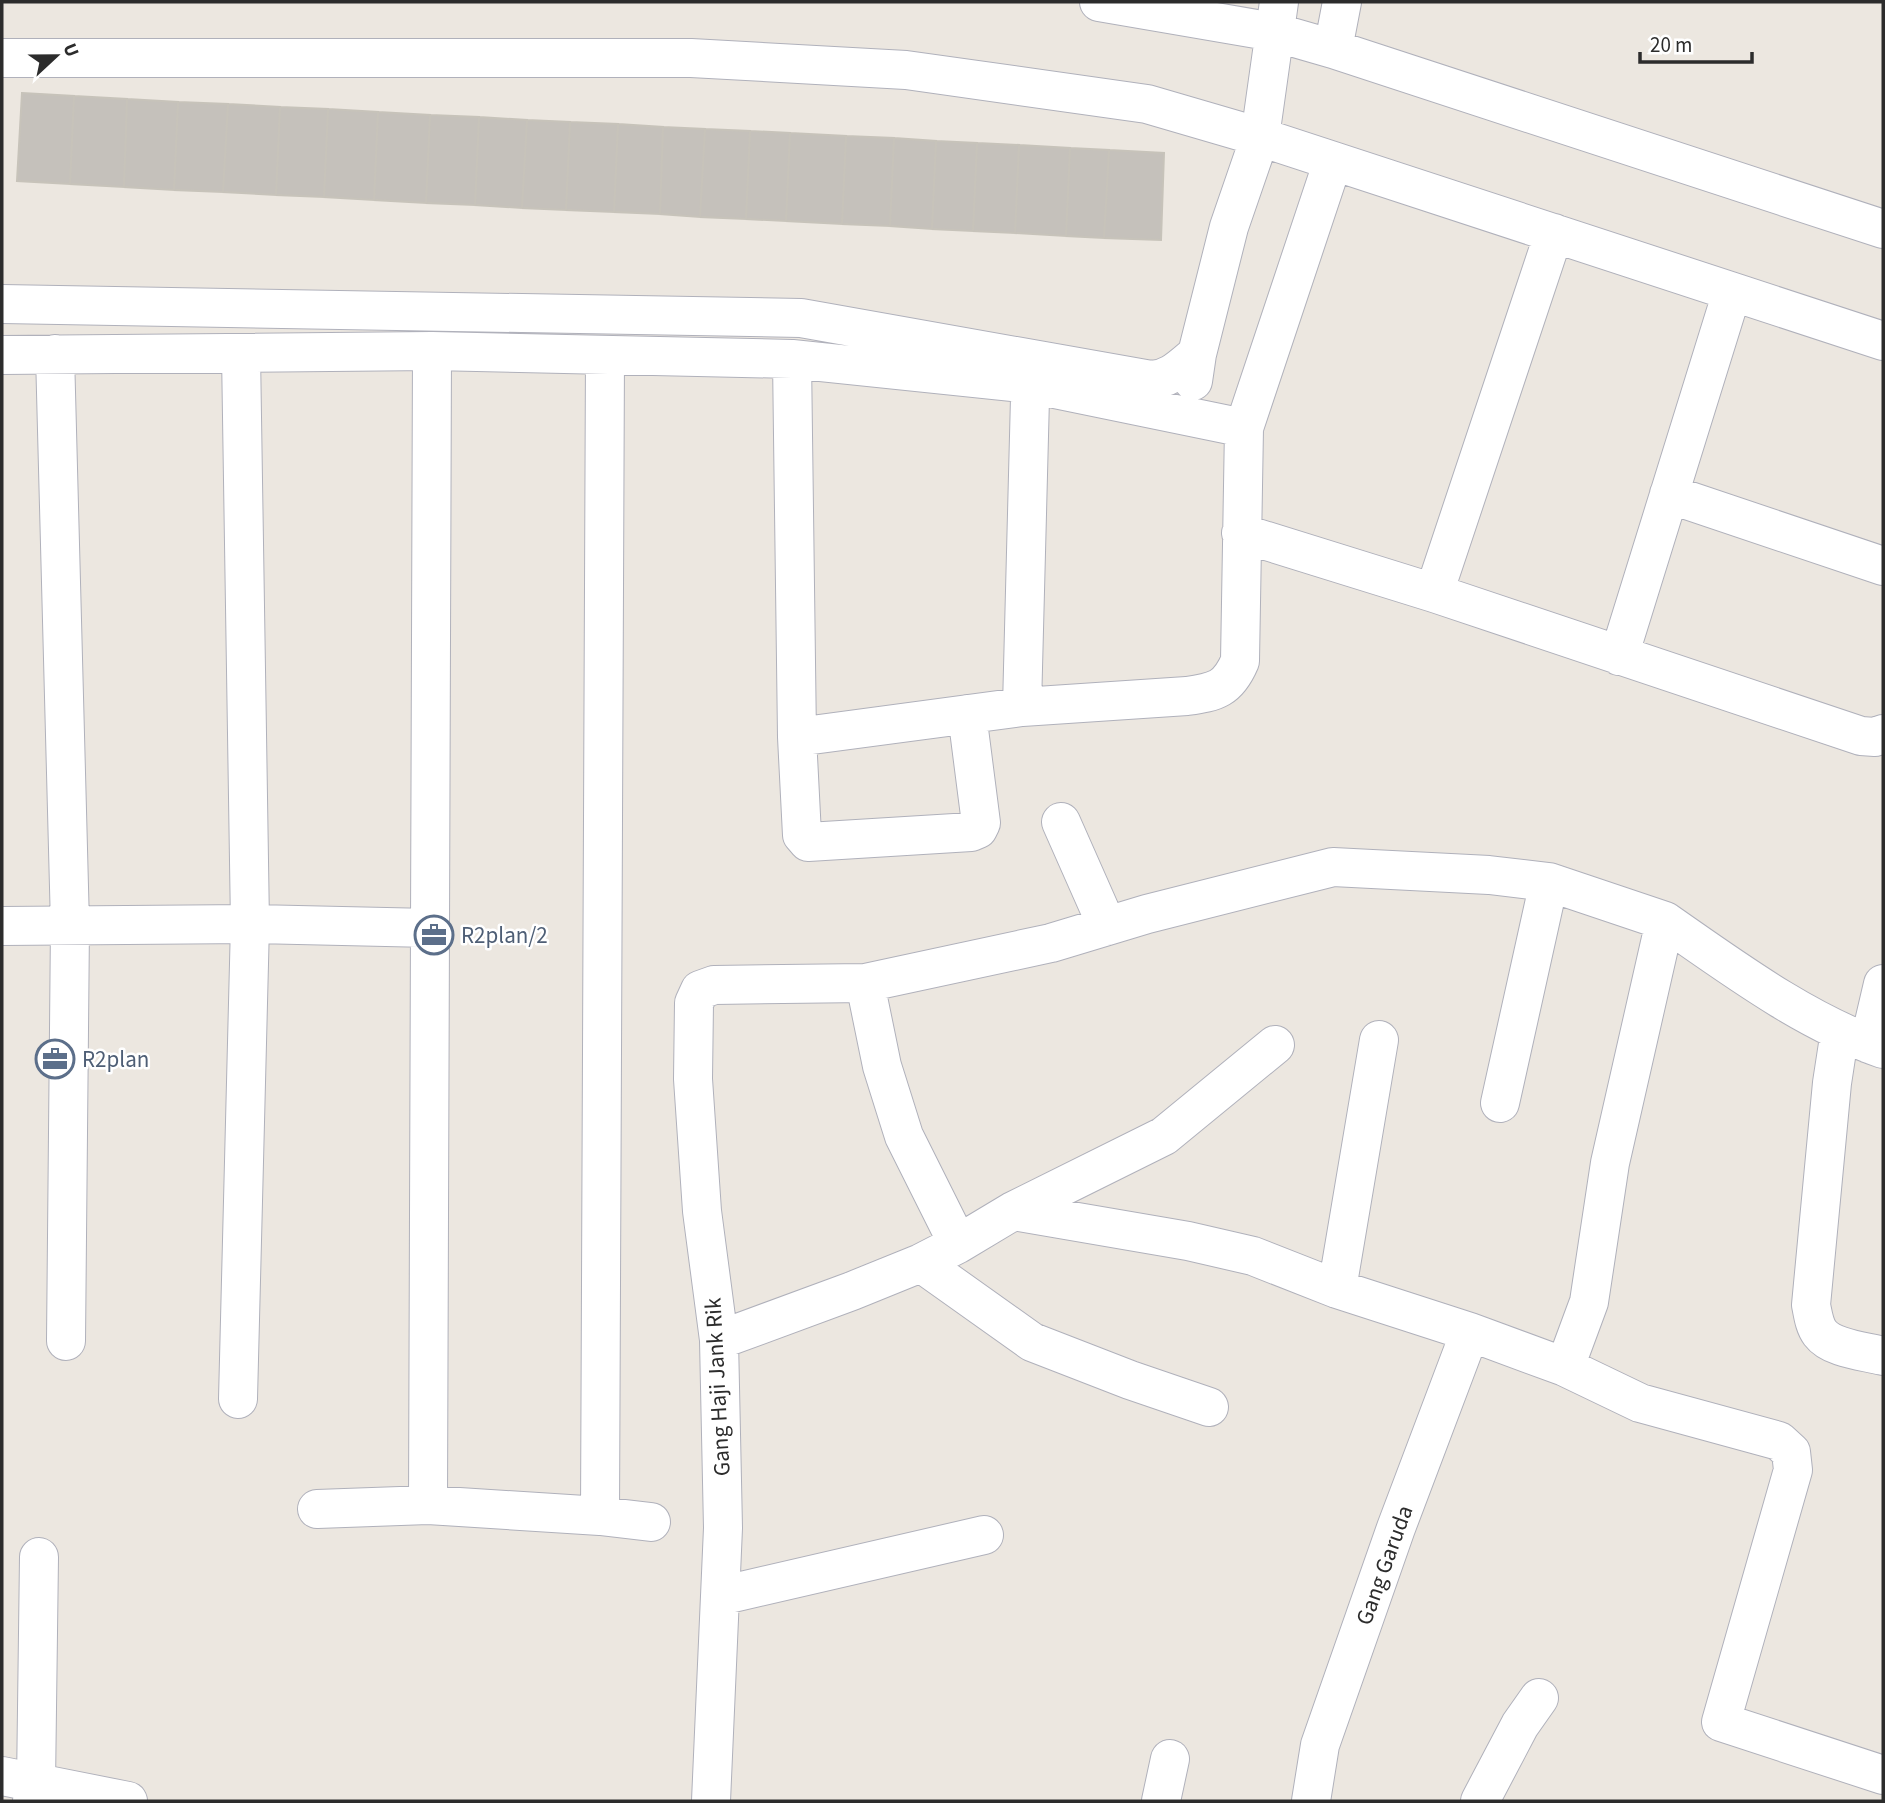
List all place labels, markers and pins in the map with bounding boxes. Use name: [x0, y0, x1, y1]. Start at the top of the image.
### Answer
office icon: R2plan/2: [413, 914, 455, 956]
place label: R2plan/2: [461, 919, 548, 952]
office icon: R2plan: [34, 1038, 76, 1080]
place label: R2plan: [82, 1043, 149, 1076]

